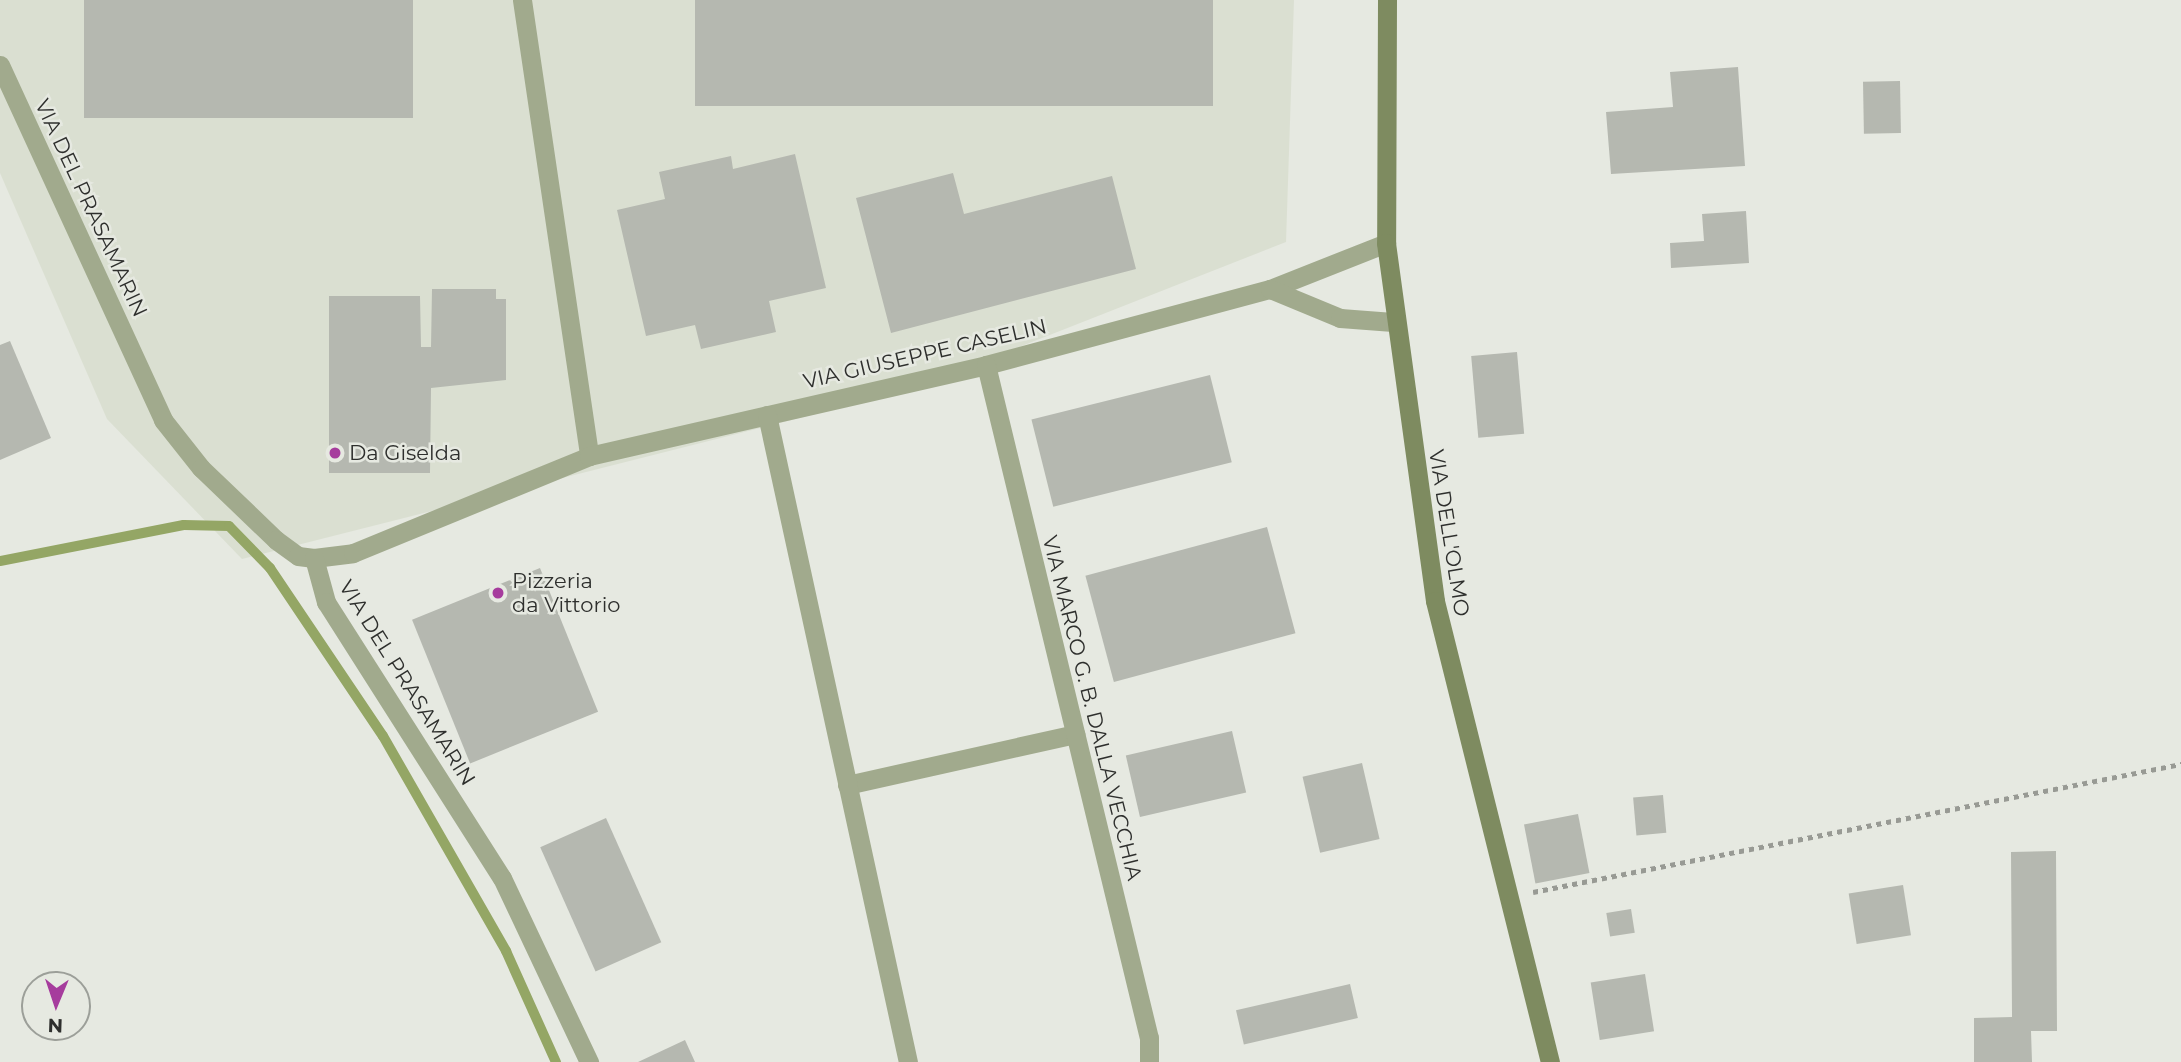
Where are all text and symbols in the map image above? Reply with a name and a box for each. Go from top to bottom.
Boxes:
street label: VIA DEL PRASAMARIN [29,95,153,321]
street label: VIA GIUSEPPE CASELIN [801,314,1049,394]
place label: Da Giselda [349,440,461,466]
marker: Da Giselda [327,445,343,461]
street label: VIA DELL'OLMO [1423,448,1475,618]
street label: VIA MARCO G. B. DALLA VECCHIA [1037,533,1147,883]
place label: Pizzeria da Vittorio [512,568,620,618]
street label: VIA DEL PRASAMARIN [333,576,481,790]
marker: Pizzeria da Vittorio [490,585,506,601]
north arrow [21,971,91,1041]
text: N [47,1014,63,1037]

